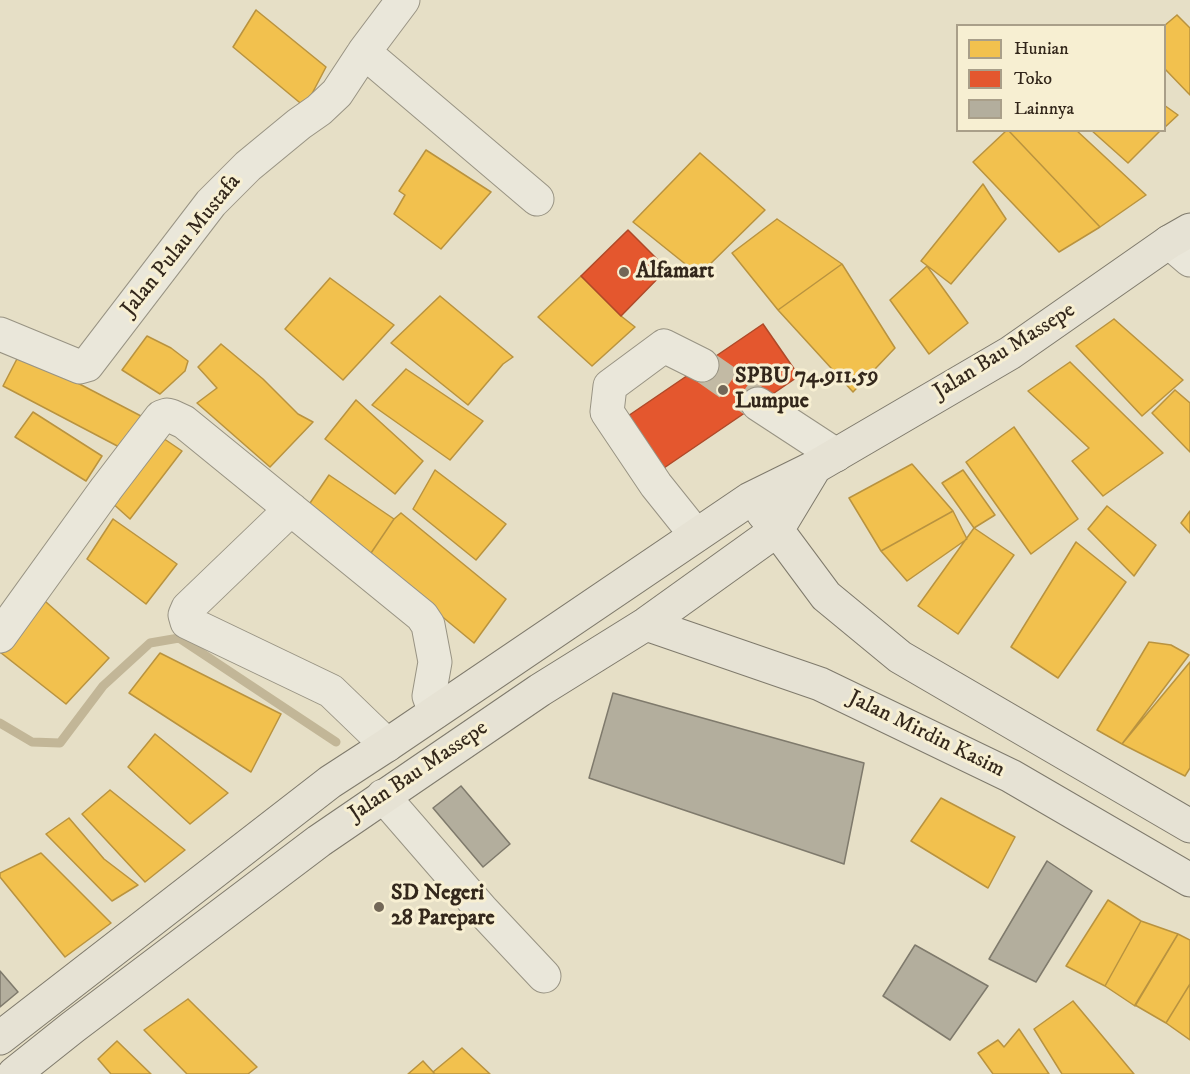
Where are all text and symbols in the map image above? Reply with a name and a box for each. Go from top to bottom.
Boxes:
legend [956,24,1166,132]
text: Hunian [1014,38,1069,60]
text: Toko [1014,68,1052,90]
text: Lainnya [1014,98,1074,120]
street label: Jalan Pulau Mustafa [117,170,247,322]
place label: Alfamart [636,259,714,285]
marker: Alfamart [617,265,631,279]
street label: Jalan Bau Massepe [929,298,1081,406]
place label: SPBU 74.911.59 Lumpue [735,364,878,416]
marker: SPBU 74.911.59 Lumpue [716,383,730,397]
street label: Jalan Mirdin Kasim [843,686,1009,784]
street label: Jalan Bau Massepe [345,716,493,828]
place label: SD Negeri 28 Parepare [391,881,495,932]
marker: SD Negeri 28 Parepare [372,900,386,914]

